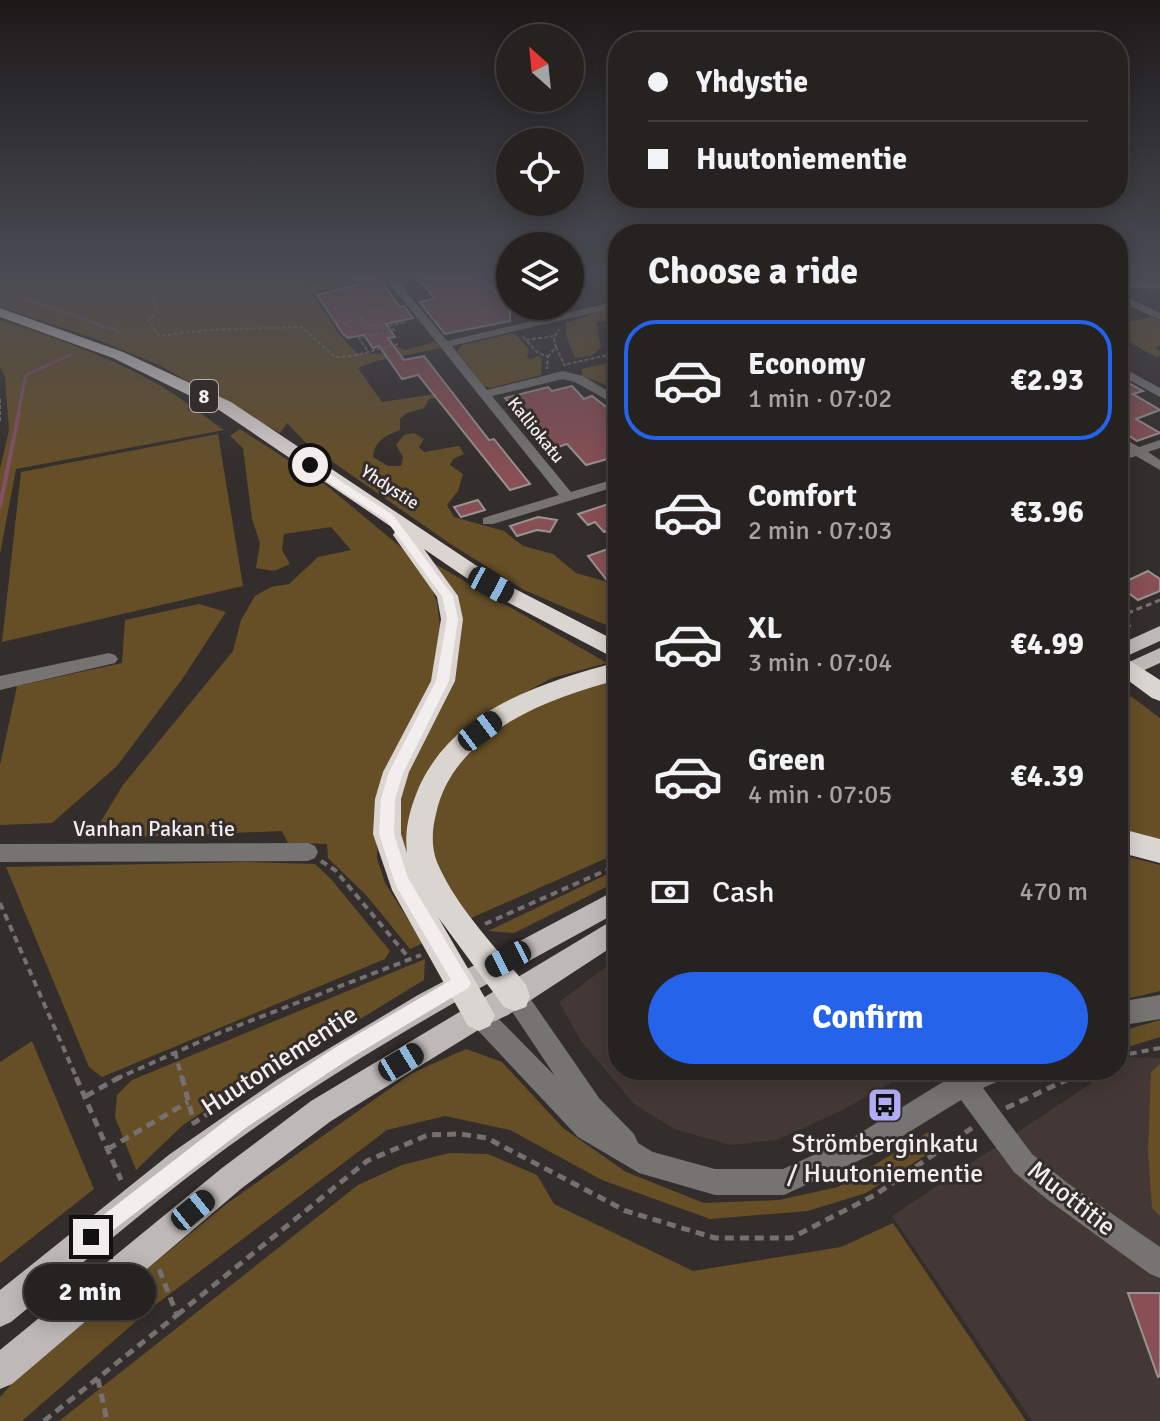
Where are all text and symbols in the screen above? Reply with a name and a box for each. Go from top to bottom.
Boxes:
north arrow [496,24,584,112]
map controls [496,24,584,320]
text: Yhdystie [696,64,808,101]
button: locate [496,128,584,216]
text: Huutoniementie [696,141,907,178]
button: layers [496,232,584,320]
text: Choose a ride [648,249,858,294]
icon: car [652,344,724,416]
text: Economy [748,346,865,383]
text: €2.93 [1011,362,1084,399]
road number: 8 [190,380,218,412]
text: 1 min · 07:02 [748,383,892,415]
street label: Kalliokatu [503,393,569,467]
route start [292,447,328,483]
street label: Yhdystie [357,460,423,514]
icon: car [652,476,724,548]
text: Comfort [748,478,857,515]
text: €3.96 [1011,494,1084,531]
text: 2 min · 07:03 [748,515,892,547]
car [464,563,518,607]
icon: car [652,608,724,680]
text: XL [748,610,782,647]
text: €4.99 [1011,626,1084,663]
text: 3 min · 07:04 [748,647,892,679]
car [454,707,506,755]
icon: car [652,740,724,812]
text: Green [748,742,825,779]
text: €4.39 [1011,758,1084,795]
text: 4 min · 07:05 [748,779,892,811]
street label: Vanhan Pakan tie [73,815,235,842]
icon: cash [648,870,692,914]
text: Cash [712,874,775,911]
text: 470 m [1019,876,1088,908]
car [481,937,535,981]
button: Confirm [648,972,1088,1064]
street label: Huutoniementie [195,998,364,1123]
car [374,1039,428,1085]
bus stop icon: Strömberginkatu / Huutoniementie [866,1086,904,1124]
place label: Strömberginkatu / Huutoniementie [787,1128,983,1190]
street label: Muottitie [1021,1154,1122,1243]
car [167,1186,219,1234]
route end [73,1219,109,1255]
callout: 2 min [25,1265,157,1321]
text: 2 min [59,1276,121,1308]

